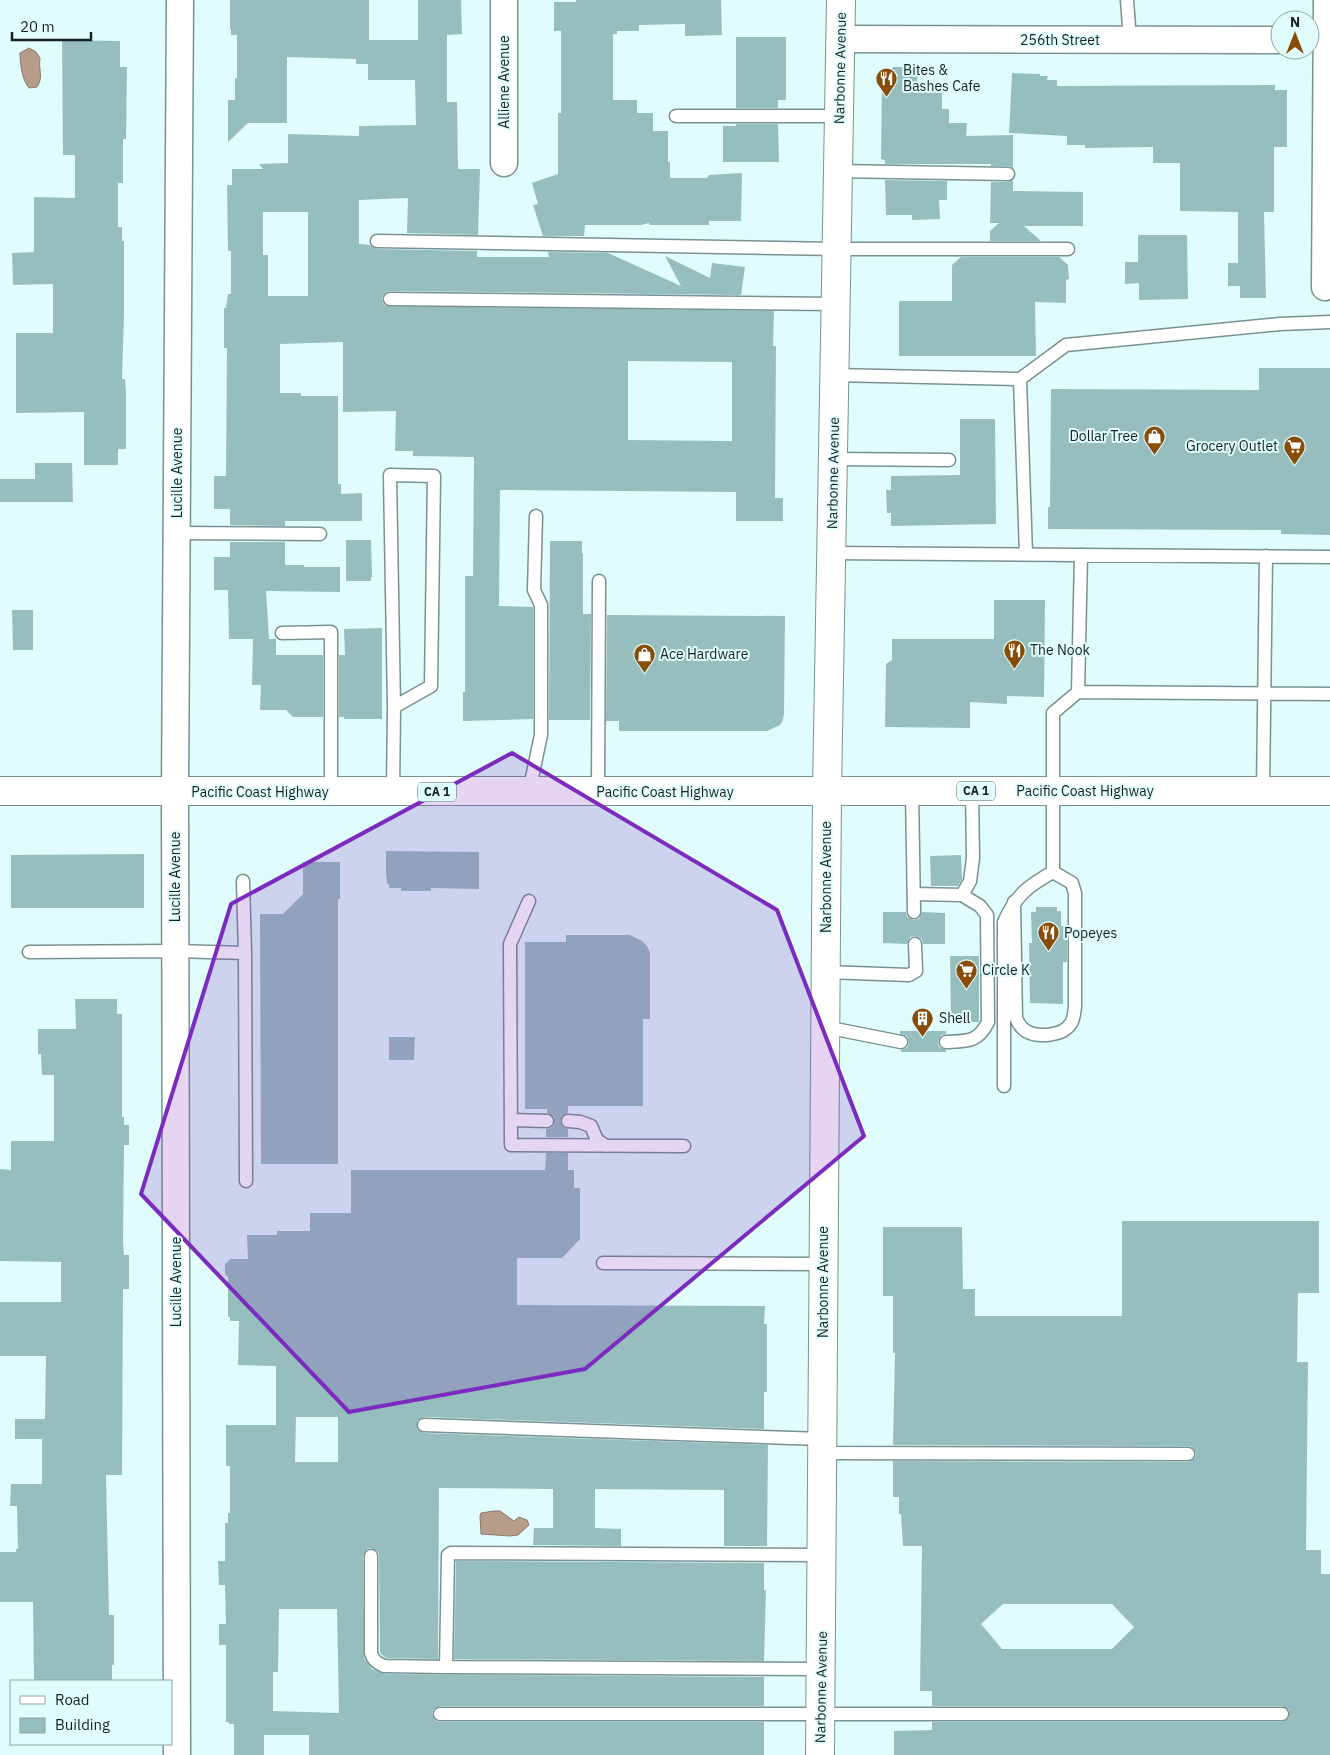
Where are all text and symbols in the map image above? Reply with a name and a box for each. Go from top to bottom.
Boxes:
scale bar [12,10,91,42]
north arrow [1270,10,1320,60]
street label: Narbonne Avenue [830,11,850,124]
text: N [1290,13,1300,31]
text: 20 m [20,17,55,36]
street label: 256th Street [1020,31,1100,49]
street label: Alliene Avenue [495,35,513,129]
place label: Bites & Bashes Cafe [903,61,981,95]
restaurant icon: Bites & Bashes Cafe [875,66,899,97]
street label: Narbonne Avenue [823,416,843,529]
shop icon: Dollar Tree [1142,424,1166,455]
street label: Lucille Avenue [168,427,186,518]
place label: Dollar Tree [1069,427,1138,445]
supermarket icon: Grocery Outlet [1282,434,1306,465]
place label: Grocery Outlet [1186,437,1278,455]
restaurant icon: The Nook [1002,638,1026,669]
place label: The Nook [1030,641,1091,659]
shop icon: Ace Hardware [632,642,656,673]
place label: Ace Hardware [660,645,749,663]
road number: CA 1 [957,781,995,800]
road number: CA 1 [418,782,456,802]
street label: Pacific Coast Highway [1016,782,1154,800]
street label: Pacific Coast Highway [191,783,329,801]
street label: Pacific Coast Highway [596,783,734,801]
street label: Narbonne Avenue [817,821,835,933]
street label: Lucille Avenue [166,831,184,922]
restaurant icon: Popeyes [1036,921,1060,952]
place label: Popeyes [1064,924,1117,942]
supermarket icon: Circle K [954,958,978,989]
place label: Circle K [982,961,1030,979]
building icon: Shell [911,1006,935,1037]
place label: Shell [939,1009,971,1027]
street label: Narbonne Avenue [814,1226,832,1338]
street label: Lucille Avenue [167,1236,185,1327]
street label: Narbonne Avenue [811,1630,831,1743]
legend [10,1680,172,1745]
text: Road [55,1690,90,1709]
text: Building [55,1715,110,1734]

